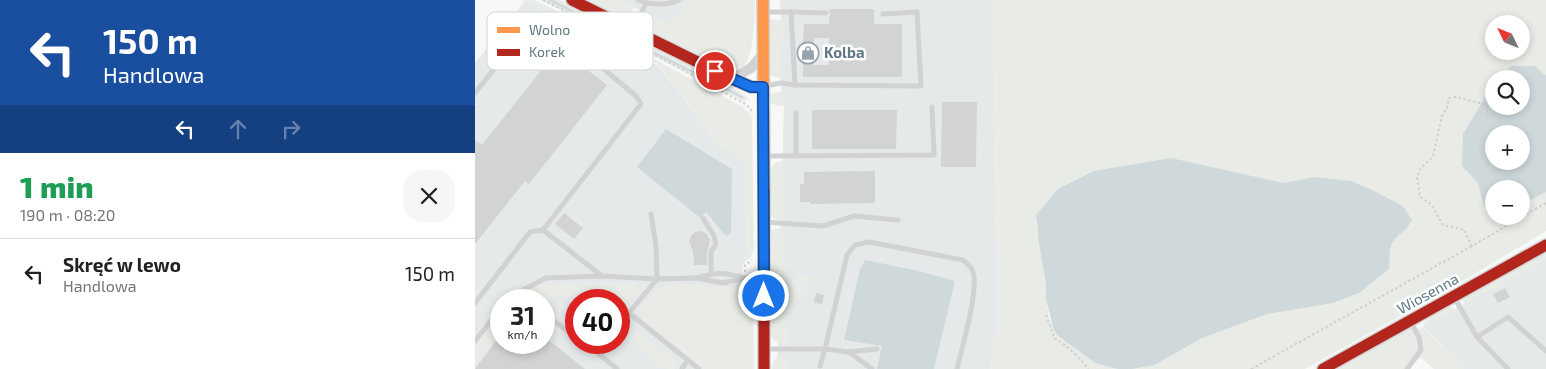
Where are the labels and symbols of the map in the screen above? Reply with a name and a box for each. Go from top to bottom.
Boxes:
legend [487,12,653,70]
north arrow [1485,15,1530,60]
text: Wolno [529,21,570,38]
shop icon: Kolba [796,41,820,65]
text: Korek [529,43,565,60]
place label: Kolba [824,43,865,61]
pin [694,50,736,92]
position arrow [737,269,789,321]
street label: Wiosenna [1393,269,1462,317]
speed limit sign: 40 [565,289,630,354]

